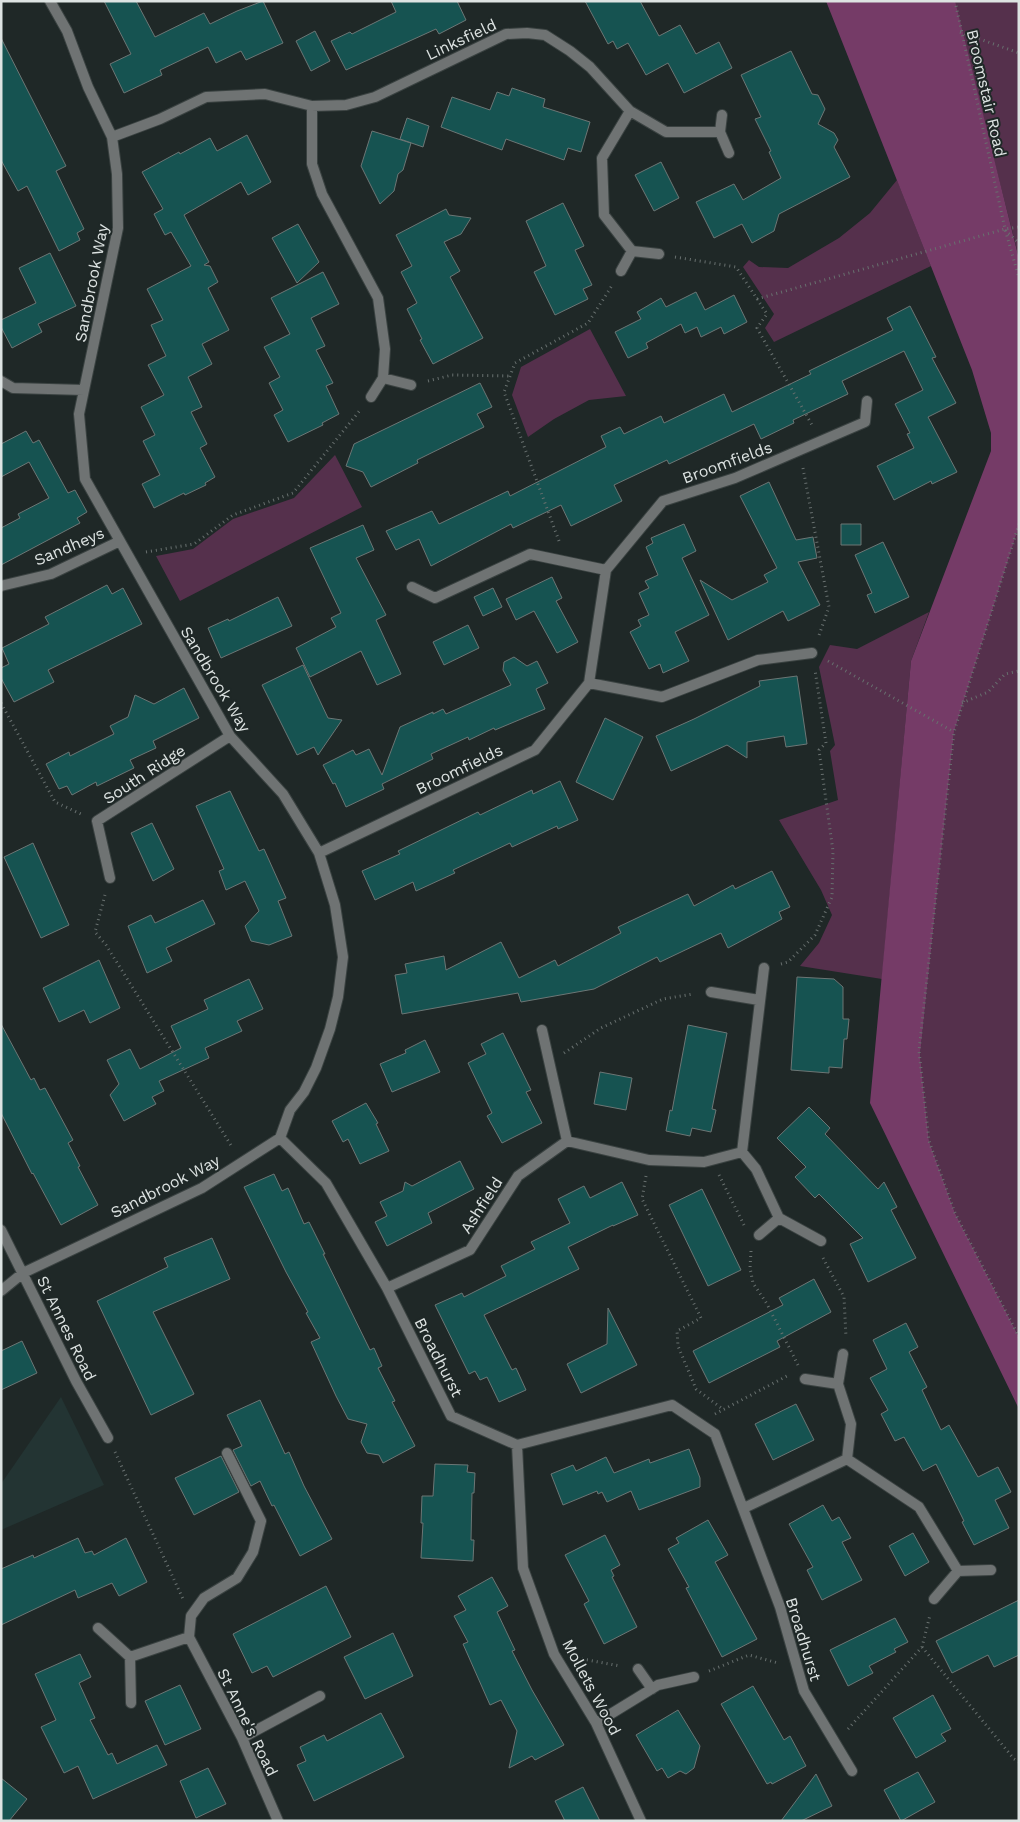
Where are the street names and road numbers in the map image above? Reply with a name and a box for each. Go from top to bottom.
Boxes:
street label: Linksfield [423,15,500,64]
street label: Broomstair Road [963,27,1010,159]
street label: Sandbrook Way [71,222,112,344]
street label: Broomfields [680,437,775,488]
street label: Sandheys [31,523,107,570]
street label: Sandbrook Way [177,623,255,736]
street label: Broomfields [413,740,506,799]
street label: South Ridge [100,741,189,808]
street label: Sandbrook Way [107,1150,224,1222]
street label: Ashfield [456,1174,507,1237]
street label: St Annes Road [33,1273,100,1384]
street label: Broadhurst [410,1314,467,1400]
street label: Broadhurst [782,1595,825,1684]
street label: Mollets Wood [558,1636,625,1739]
street label: St Anne's Road [213,1665,282,1779]

